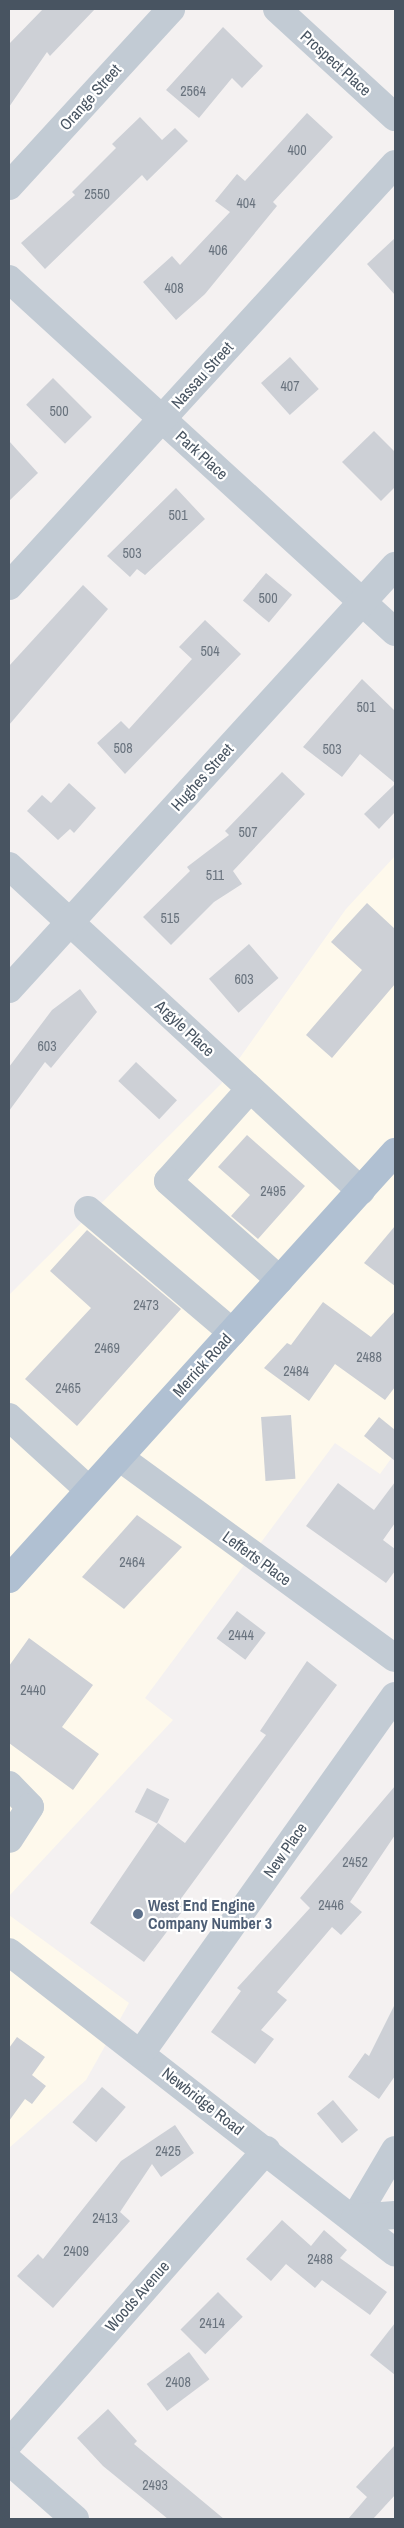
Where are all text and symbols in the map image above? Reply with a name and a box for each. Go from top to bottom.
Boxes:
street label: Prospect Place [297,26,375,100]
street label: Orange Street [55,60,125,134]
house number: 2564 [180,83,206,99]
house number: 400 [287,142,307,158]
house number: 2550 [84,186,110,202]
house number: 404 [236,195,256,211]
house number: 406 [208,242,228,258]
house number: 408 [164,280,184,296]
street label: Nassau Street [167,338,237,412]
house number: 407 [280,378,300,394]
house number: 500 [49,403,69,419]
street label: Park Place [172,427,232,483]
house number: 501 [168,507,188,523]
house number: 503 [122,545,142,561]
house number: 500 [258,590,278,606]
house number: 504 [200,643,220,659]
house number: 501 [356,699,376,715]
street label: Hughes Street [167,739,237,815]
house number: 508 [113,740,133,756]
house number: 503 [322,741,342,757]
house number: 507 [238,824,258,840]
house number: 511 [206,867,224,883]
house number: 515 [160,910,180,926]
house number: 603 [234,971,254,987]
street label: Argyle Place [152,996,218,1060]
house number: 603 [37,1038,57,1054]
house number: 2495 [260,1183,286,1199]
house number: 2473 [133,1297,159,1313]
street label: Merrick Road [169,1329,235,1401]
house number: 2469 [94,1340,120,1356]
house number: 2488 [356,1349,382,1365]
house number: 2484 [283,1363,309,1379]
house number: 2465 [55,1380,81,1396]
street label: Lefferts Place [219,1527,295,1589]
house number: 2464 [119,1554,145,1570]
house number: 2444 [228,1627,254,1643]
house number: 2440 [20,1682,46,1698]
street label: New Place [259,1819,311,1881]
house number: 2452 [342,1854,368,1870]
place label: West End Engine Company Number 3 [148,1895,272,1933]
house number: 2446 [318,1897,344,1913]
marker: West End Engine Company Number 3 [132,1908,144,1920]
street label: Newbridge Road [158,2063,248,2139]
house number: 2425 [155,2143,181,2159]
house number: 2413 [92,2210,118,2226]
house number: 2409 [63,2243,89,2259]
house number: 2488 [307,2251,333,2267]
street label: Woods Avenue [101,2256,173,2336]
house number: 2414 [199,2315,225,2331]
house number: 2408 [165,2374,191,2390]
house number: 2493 [142,2477,168,2493]

